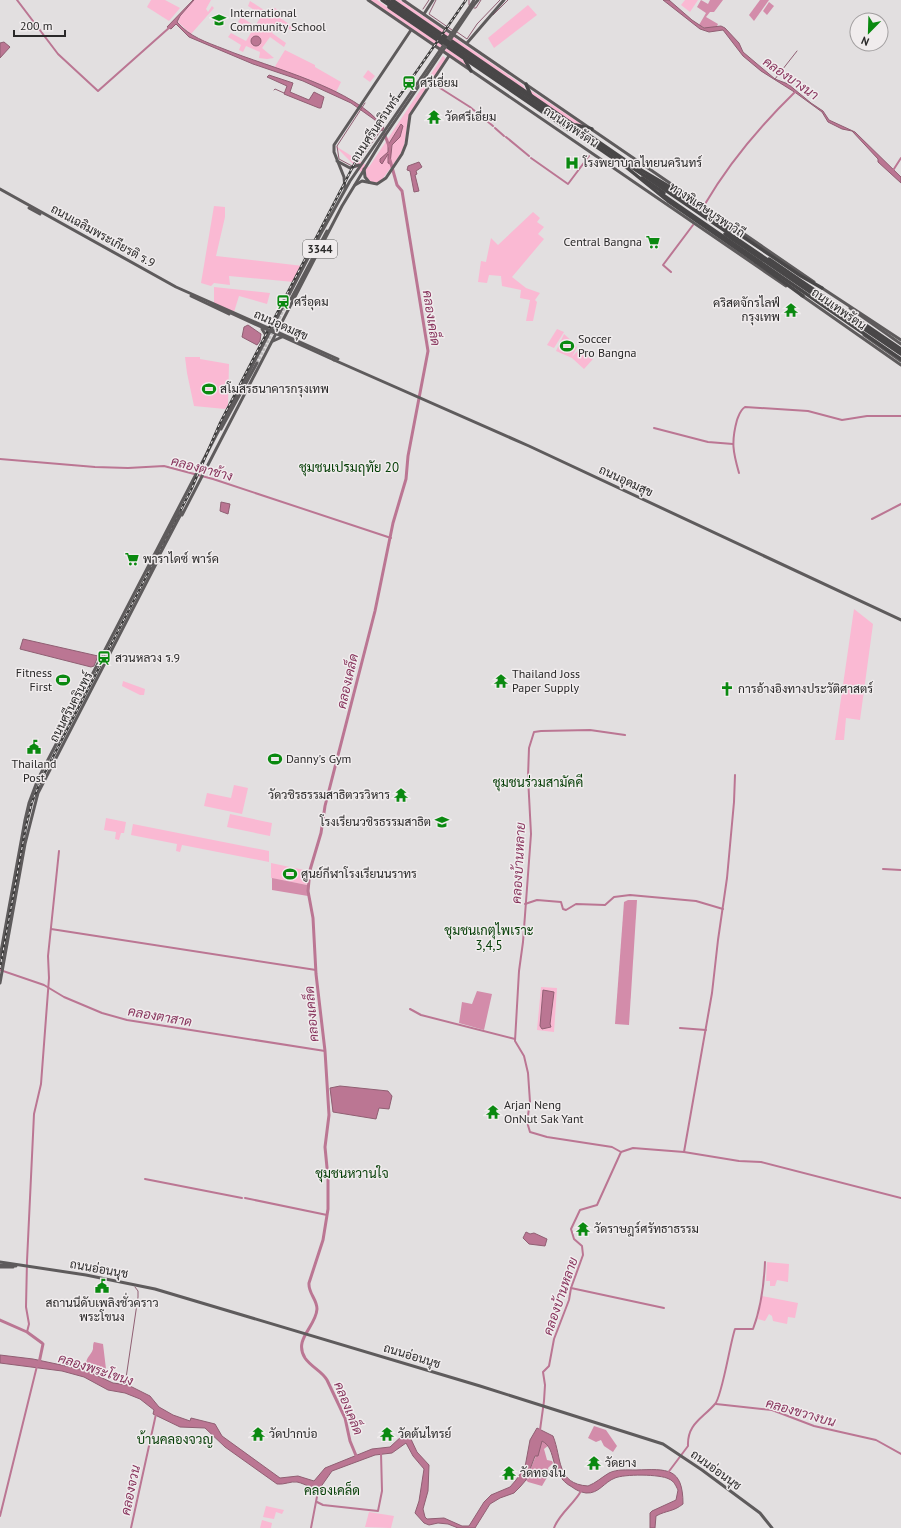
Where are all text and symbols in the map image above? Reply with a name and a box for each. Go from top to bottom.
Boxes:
place label: International Community School [230,5,326,34]
scale bar [14,12,65,38]
school or university icon: International Community School [211,12,227,28]
north arrow [849,12,889,52]
text: 200 m [20,18,53,33]
text: N [859,33,871,49]
water label: คลองบางนา [760,53,822,104]
place label: ศรีเอี่ยม [420,72,458,90]
station icon: ศรีเอี่ยม [401,75,417,91]
street label: ถนนศรีนครินทร์ [347,92,403,165]
street label: ถนนเทพรัตน [541,103,602,151]
place label: วัดศรีเอี่ยม [445,106,496,124]
temple icon: วัดศรีเอี่ยม [426,109,442,125]
hospital icon: โรงพยาบาลไทยนครินทร์ [564,155,580,171]
place label: โรงพยาบาลไทยนครินทร์ [582,155,702,170]
street label: ทางพิเศษบูรพาวิถี [666,179,748,241]
street label: ถนนเฉลิมพระเกียรติ ร.9 [49,201,158,270]
place label: Central Bangna [564,234,642,249]
supermarket icon: Central Bangna [645,234,661,250]
road number: 3344 [303,240,337,258]
street label: ถนนเทพรัตน [809,284,870,333]
water label: คลองเคล็ด [419,289,445,347]
station icon: ศรีอุดม [275,294,291,310]
place label: ศรีอุดม [294,294,329,311]
place label: คริสตจักรไลฟ์ กรุงเทพ [713,295,780,326]
temple icon: คริสตจักรไลฟ์ กรุงเทพ [783,302,799,318]
street label: ถนนอุดมสุข [251,306,311,345]
place label: Soccer Pro Bangna [578,331,637,360]
sports icon: Soccer Pro Bangna [559,338,575,354]
sports icon: สโมสรธนาคารกรุงเทพ [201,381,217,397]
place label: สโมสรธนาคารกรุงเทพ [220,381,329,398]
water label: คลองตาช้าง [169,452,235,485]
district label: ชุมชนเปรมฤทัย 20 [299,459,399,477]
street label: ถนนอุดมสุข [596,462,656,501]
supermarket icon: พาราไดซ์ พาร์ค [124,551,140,567]
place label: พาราไดซ์ พาร์ค [143,551,219,566]
station icon: สวนหลวง ร.9 [96,650,112,666]
place label: สวนหลวง ร.9 [115,650,180,665]
water label: คลองเคล็ด [332,651,362,710]
place label: Fitness First [16,665,52,694]
place label: Thailand Joss Paper Supply [512,666,580,695]
street label: ถนนศรีนครินทร์ [46,669,95,744]
sports icon: Fitness First [55,672,71,688]
temple icon: Thailand Joss Paper Supply [493,673,509,689]
church icon: การอ้างอิงทางประวัติศาสตร์ [719,681,735,697]
place label: การอ้างอิงทางประวัติศาสตร์ [738,681,873,696]
public building icon: Thailand Post [26,739,42,755]
sports icon: Danny's Gym [267,751,283,767]
place label: Danny's Gym [286,751,351,766]
place label: Thailand Post [12,756,56,785]
district label: ชุมชนร่วมสามัคคี [493,773,583,792]
place label: วัดวชิรธรรมสาธิตวรวิหาร [268,787,390,802]
temple icon: วัดวชิรธรรมสาธิตวรวิหาร [393,787,409,803]
place label: โรงเรียนวชิรธรรมสาธิต [319,814,431,829]
school or university icon: โรงเรียนวชิรธรรมสาธิต [434,814,450,830]
water label: คลองบ้านหลาย [508,821,529,904]
sports icon: ศูนย์กีฬาโรงเรียนนราทร [282,866,298,882]
place label: ศูนย์กีฬาโรงเรียนนราทร [301,866,417,882]
district label: ชุมชนเกตุไพเราะ 3,4,5 [444,922,534,954]
water label: คลองเคล็ด [300,985,322,1043]
water label: คลองตาสาด [127,1003,194,1031]
place label: Arjan Neng OnNut Sak Yant [504,1097,584,1126]
temple icon: Arjan Neng OnNut Sak Yant [485,1104,501,1120]
district label: ชุมชนหวานใจ [315,1165,389,1183]
temple icon: วัดราษฎร์ศรัทธาธรรม [575,1221,591,1237]
place label: วัดราษฎร์ศรัทธาธรรม [594,1221,699,1237]
water label: คลองบ้านหลาย [539,1254,582,1337]
street label: ถนนอ่อนนุช [68,1256,129,1283]
public building icon: สถานนีดับเพลิงชั่วคราว พระโขนง [94,1278,110,1294]
place label: สถานนีดับเพลิงชั่วคราว พระโขนง [45,1292,159,1324]
street label: ถนนอ่อนนุช [381,1340,443,1373]
water label: คลองพระโขนง [56,1349,136,1390]
water label: คลองเคล็ด [330,1379,368,1438]
water label: คลองขวางบน [764,1394,839,1431]
temple icon: วัดปากบ่อ [250,1426,266,1442]
place label: วัดปากบ่อ [269,1426,318,1441]
temple icon: วัดต้นไทรย์ [379,1426,395,1442]
place label: วัดต้นไทรย์ [398,1426,451,1441]
district label: บ้านคลองจวญ [137,1430,213,1448]
street label: ถนนอ่อนนุช [687,1446,745,1495]
temple icon: วัดยาง [586,1455,602,1471]
place label: วัดยาง [605,1455,636,1470]
water label: คลองจวน [117,1463,144,1517]
temple icon: วัดทองใน [501,1465,517,1481]
place label: วัดทองใน [520,1465,566,1480]
district label: คลองเคล็ด [304,1481,360,1499]

